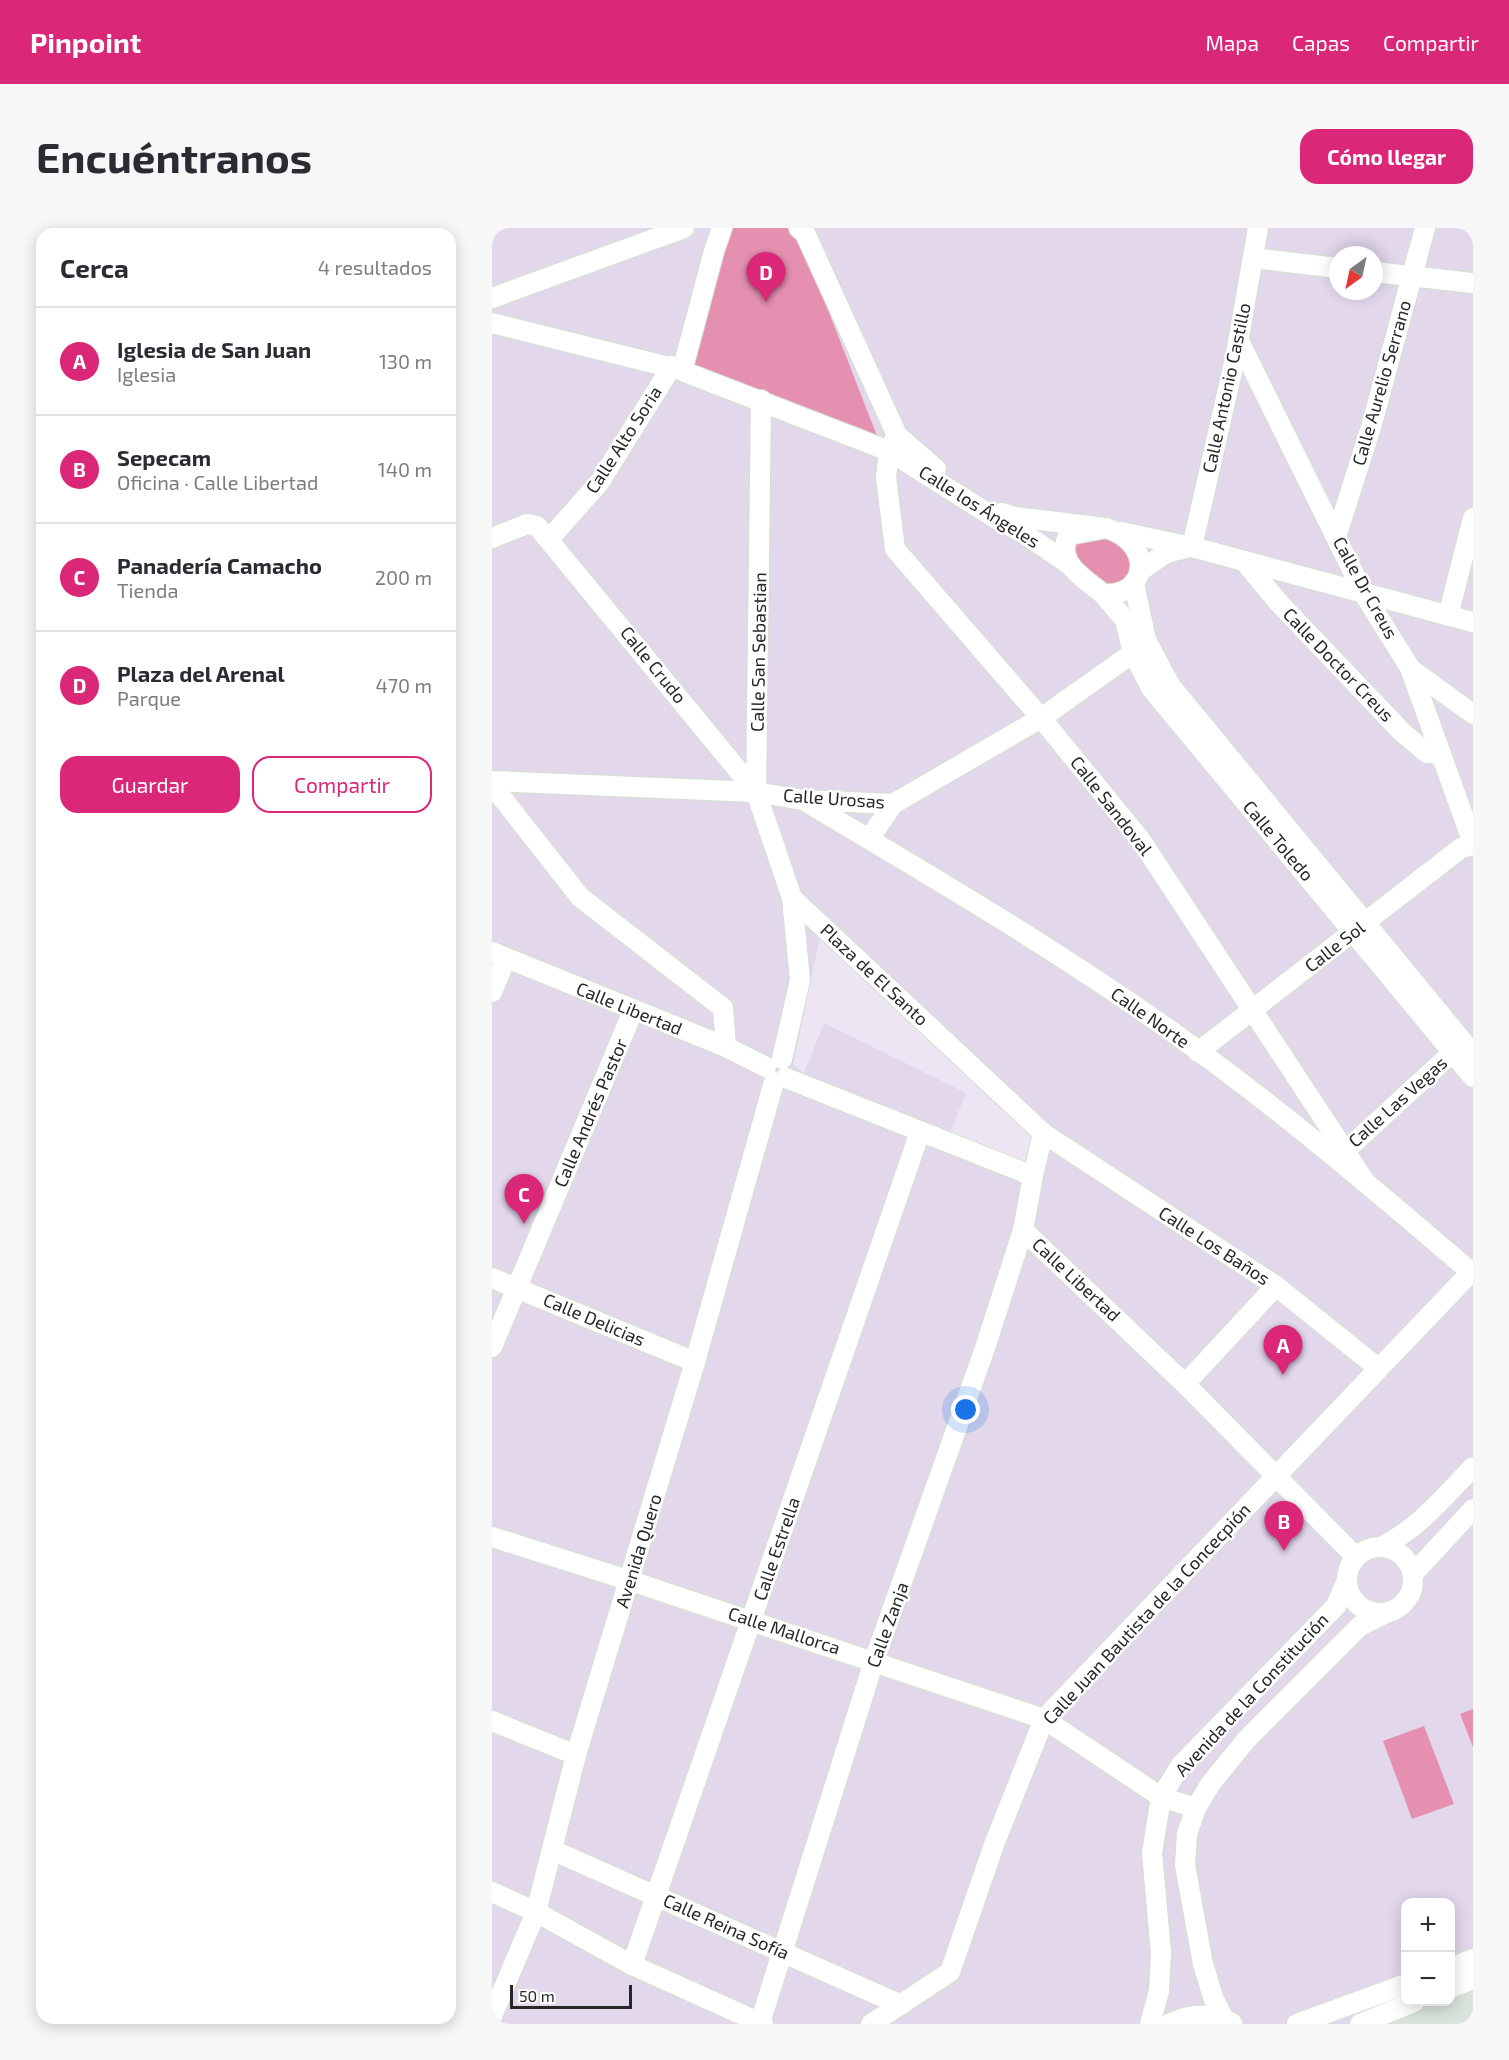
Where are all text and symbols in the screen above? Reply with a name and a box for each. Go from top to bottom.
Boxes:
text: Pinpoint [30,25,141,59]
text: Mapa [1205,30,1259,55]
text: Capas [1292,30,1350,55]
text: Compartir [1383,30,1479,55]
button: Cómo llegar [1300,129,1473,184]
text: Encuéntranos [36,131,312,181]
north arrow [1329,246,1383,300]
text: Cerca [60,252,129,283]
pin: D [746,253,786,302]
text: 4 resultados [318,255,432,279]
street label: Calle Aurelio Serrano [1347,298,1415,468]
street label: Calle Antonio Castillo [1197,301,1255,475]
text: Iglesia de San Juan [117,336,311,362]
text: A [73,349,86,373]
text: 130 m [379,349,432,373]
text: Iglesia [117,362,176,386]
street label: Calle Alto Soria [580,382,666,497]
text: Sepecam [117,444,211,470]
text: B [73,457,86,481]
text: 140 m [378,457,432,481]
street label: Calle los Ángeles [915,460,1044,552]
text: Oficina · Calle Libertad [117,470,318,494]
street label: Calle Dr Creus [1329,532,1403,643]
text: Panadería Camacho [117,552,322,578]
text: C [74,565,85,589]
text: 200 m [375,565,432,589]
street label: Calle San Sebastian [746,572,770,732]
text: Tienda [117,578,178,602]
street label: Calle Doctor Creus [1279,603,1399,726]
street label: Calle Crudo [616,621,692,707]
text: Plaza del Arenal [117,660,285,686]
text: D [73,673,86,697]
text: 470 m [375,673,432,697]
text: Parque [117,686,181,710]
street label: Calle Sandoval [1066,751,1158,860]
button: Guardar [60,756,240,813]
button: Compartir [252,756,432,813]
street label: Calle Urosas [782,783,886,813]
street label: Calle Toledo [1239,796,1319,885]
street label: Calle Sol [1300,916,1369,976]
street label: Plaza de El Santo [816,919,933,1030]
street label: Calle Libertad [573,977,686,1039]
street label: Calle Norte [1107,982,1194,1052]
street label: Calle Andrés Pastor [549,1035,631,1190]
street label: Calle Las Vegas [1343,1051,1451,1151]
pin: C [504,1174,543,1224]
street label: Calle Los Baños [1155,1201,1274,1289]
street label: Calle Libertad [1028,1233,1125,1326]
street label: Calle Delicias [540,1288,649,1350]
pin: A [1264,1326,1302,1375]
your location [951,1395,980,1424]
street label: Avenida Quero [610,1491,666,1610]
street label: Calle Estrella [748,1494,804,1603]
street label: Calle Juan Bautista de la Concecpión [1038,1498,1255,1728]
pin: B [1264,1502,1304,1551]
street label: Calle Zanja [861,1579,913,1670]
street label: Calle Mallorca [725,1602,843,1659]
street label: Avenida de la Constitución [1170,1608,1333,1780]
street label: Calle Reina Sofía [660,1888,793,1964]
map controls [1401,1898,1455,2006]
button: + [1401,1898,1455,1952]
button: − [1401,1952,1455,2006]
scale bar [510,1982,632,2010]
text: 50 m [519,1986,555,2005]

